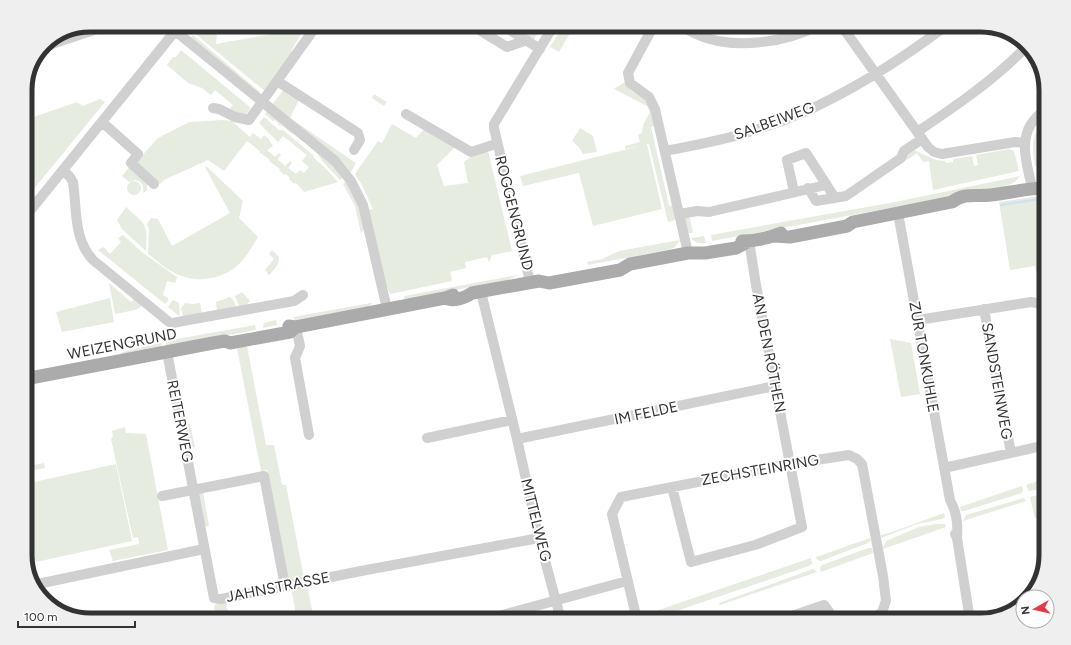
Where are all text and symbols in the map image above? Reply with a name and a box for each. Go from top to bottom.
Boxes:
street label: SALBEIWEG [731,98,817,144]
street label: ROGGENGRUND [491,154,537,272]
street label: AN DEN RÖTHEN [749,292,789,414]
street label: ZUR TONKUHLE [905,300,943,414]
street label: SANDSTEINWEG [978,321,1016,441]
street label: WEIZENGRUND [66,325,178,363]
street label: REITERWEG [163,378,197,464]
street label: IM FELDE [613,397,679,429]
street label: ZECHSTEINRING [700,451,820,489]
street label: MITTELWEG [517,477,555,563]
street label: JAHNSTRASSE [225,568,331,606]
north arrow [1015,589,1055,629]
scale bar [18,603,135,629]
text: N [1019,605,1033,615]
text: 100 m [24,610,58,624]

